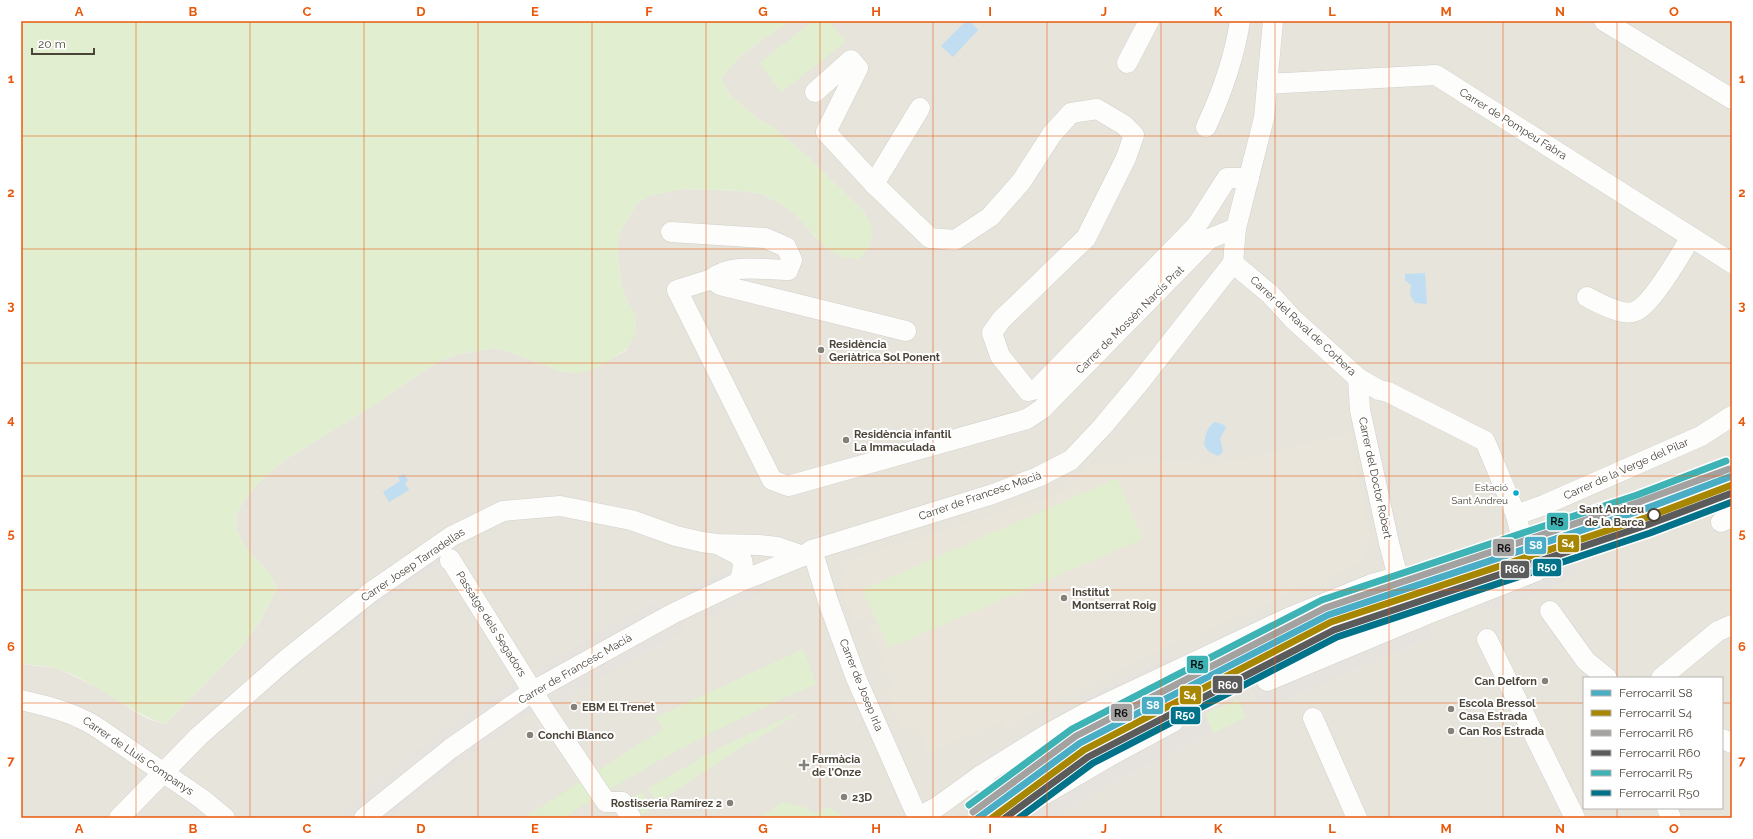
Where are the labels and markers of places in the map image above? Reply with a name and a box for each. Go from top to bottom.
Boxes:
place label: Residència Geriàtrica Sol Ponent [829,338,941,364]
marker: Residència Geriàtrica Sol Ponent [816,345,826,355]
place label: Residència infantil La Immaculada [854,428,952,454]
marker: Residència infantil La Immaculada [841,435,851,445]
place label: Estació Sant Andreu [1451,482,1508,506]
marker: Estació Sant Andreu [1511,488,1521,498]
place label: Sant Andreu de la Barca [1579,503,1644,529]
marker: Sant Andreu de la Barca [1647,508,1661,522]
place label: Institut Montserrat Roig [1072,586,1156,612]
marker: Institut Montserrat Roig [1059,593,1069,603]
place label: Can Delforn [1474,675,1537,688]
marker: Can Delforn [1540,676,1550,686]
place label: Escola Bressol Casa Estrada [1459,697,1536,723]
place label: EBM El Trenet [582,701,656,714]
marker: EBM El Trenet [569,702,579,712]
marker: Escola Bressol Casa Estrada [1446,704,1456,714]
place label: Can Ros Estrada [1459,725,1544,738]
marker: Can Ros Estrada [1446,726,1456,736]
place label: Conchi Blanco [538,729,614,742]
marker: Conchi Blanco [525,730,535,740]
place label: Farmàcia de l'Onze [812,753,861,779]
marker: Farmàcia de l'Onze [799,760,809,770]
place label: 23D [852,791,872,804]
marker: 23D [839,792,849,802]
place label: Rostisseria Ramírez 2 [611,797,722,810]
marker: Rostisseria Ramírez 2 [725,798,735,808]

